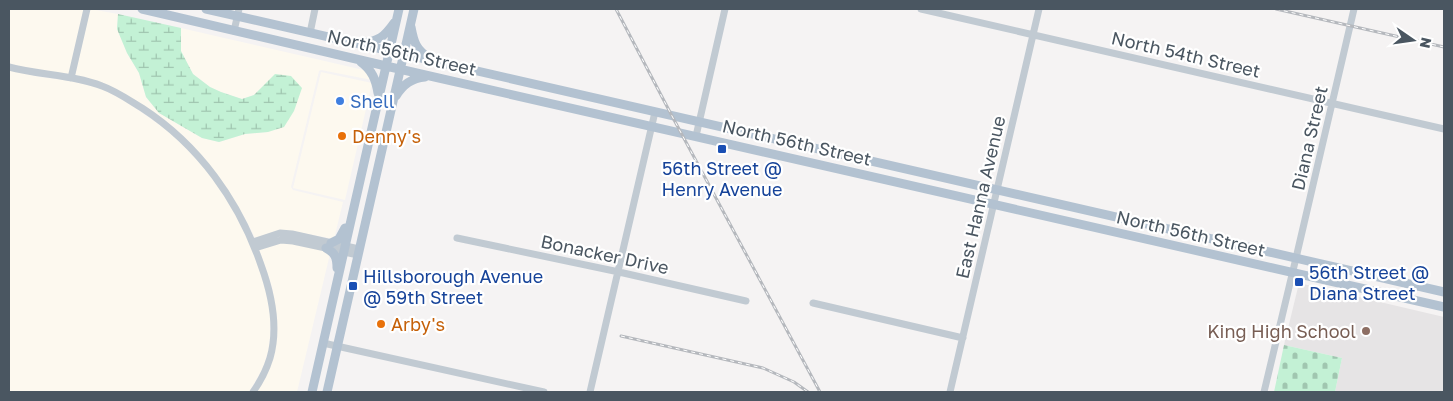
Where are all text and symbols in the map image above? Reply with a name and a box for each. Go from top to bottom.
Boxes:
north arrow [1388,15,1438,65]
street label: North 56th Street [325,24,479,80]
street label: North 54th Street [1109,26,1263,82]
text: N [1417,36,1436,50]
street label: Diana Street [1286,84,1332,192]
place label: Shell [350,90,395,112]
marker: Shell [334,95,346,107]
street label: East Hanna Avenue [951,113,1009,281]
street label: North 56th Street [720,114,874,170]
place label: Denny's [352,125,421,147]
marker: Denny's [336,130,348,142]
marker: 56th Street @ Henry Avenue [716,143,728,155]
place label: 56th Street @ Henry Avenue [662,157,782,200]
street label: North 56th Street [1114,205,1268,261]
street label: Bonacker Drive [539,230,671,278]
place label: 56th Street @ Diana Street [1309,261,1429,304]
place label: Hillsborough Avenue @ 59th Street [363,265,543,308]
marker: 56th Street @ Diana Street [1293,276,1305,288]
marker: Hillsborough Avenue @ 59th Street [347,280,359,292]
place label: Arby's [391,313,445,335]
marker: Arby's [375,318,387,330]
place label: King High School [1207,320,1356,342]
marker: King High School [1360,325,1372,337]

